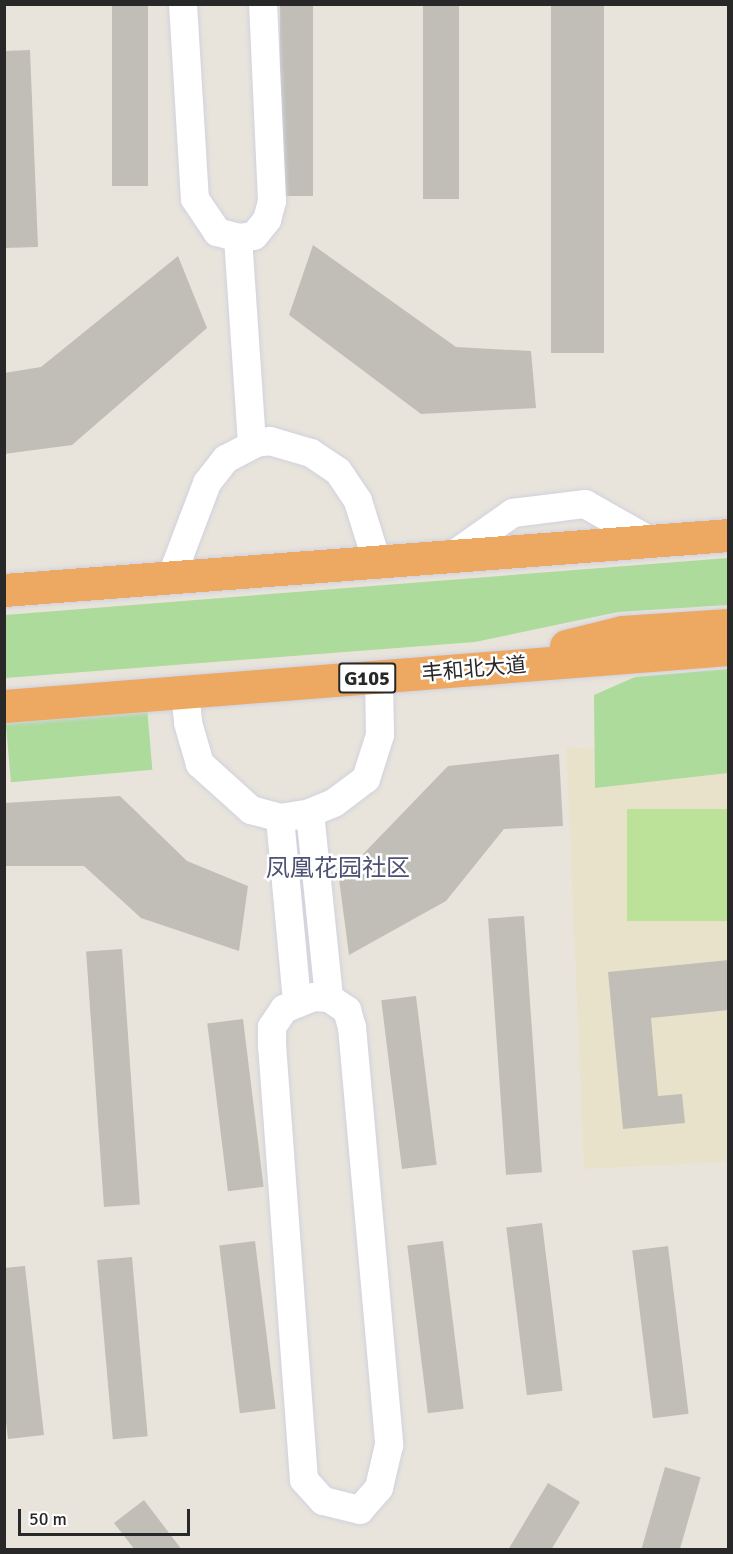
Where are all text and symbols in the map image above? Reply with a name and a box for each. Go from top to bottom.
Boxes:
street label: 丰和北大道 [421,652,527,686]
road number: G105 [337,661,397,695]
district label: 凤凰花园社区 [266,855,410,883]
scale bar [21,1497,194,1535]
text: 50 m [29,1508,67,1530]

